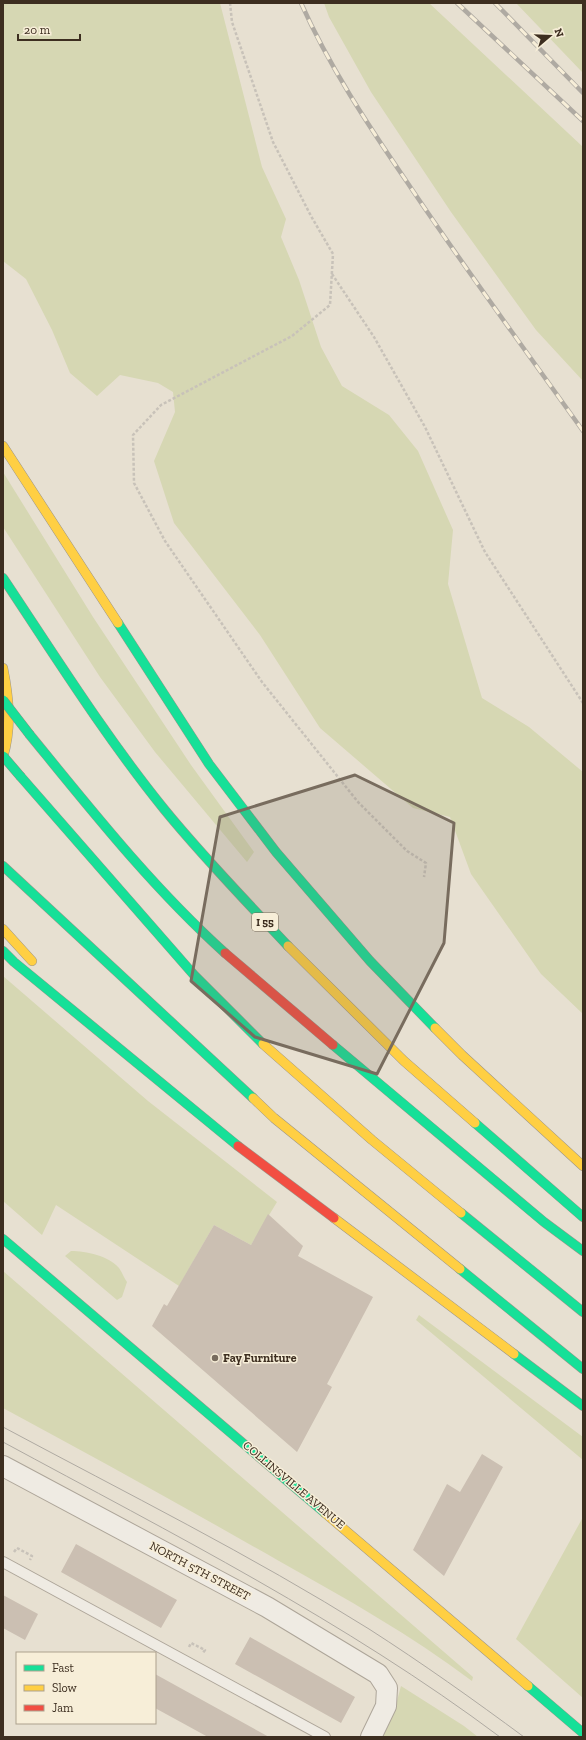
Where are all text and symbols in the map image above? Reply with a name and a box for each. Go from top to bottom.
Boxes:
scale bar [18,16,80,42]
north arrow [530,16,570,56]
text: 20 m [24,23,51,37]
text: N [551,27,567,40]
road number: I 55 [252,913,278,931]
place label: Fay Furniture [223,1351,297,1365]
marker: Fay Furniture [210,1353,220,1363]
street label: COLLINSVILLE AVENUE [240,1438,348,1532]
street label: NORTH 5TH STREET [147,1539,253,1604]
legend [16,1652,156,1724]
text: Fast [52,1661,75,1675]
text: Slow [52,1681,78,1695]
text: Jam [52,1701,74,1715]

